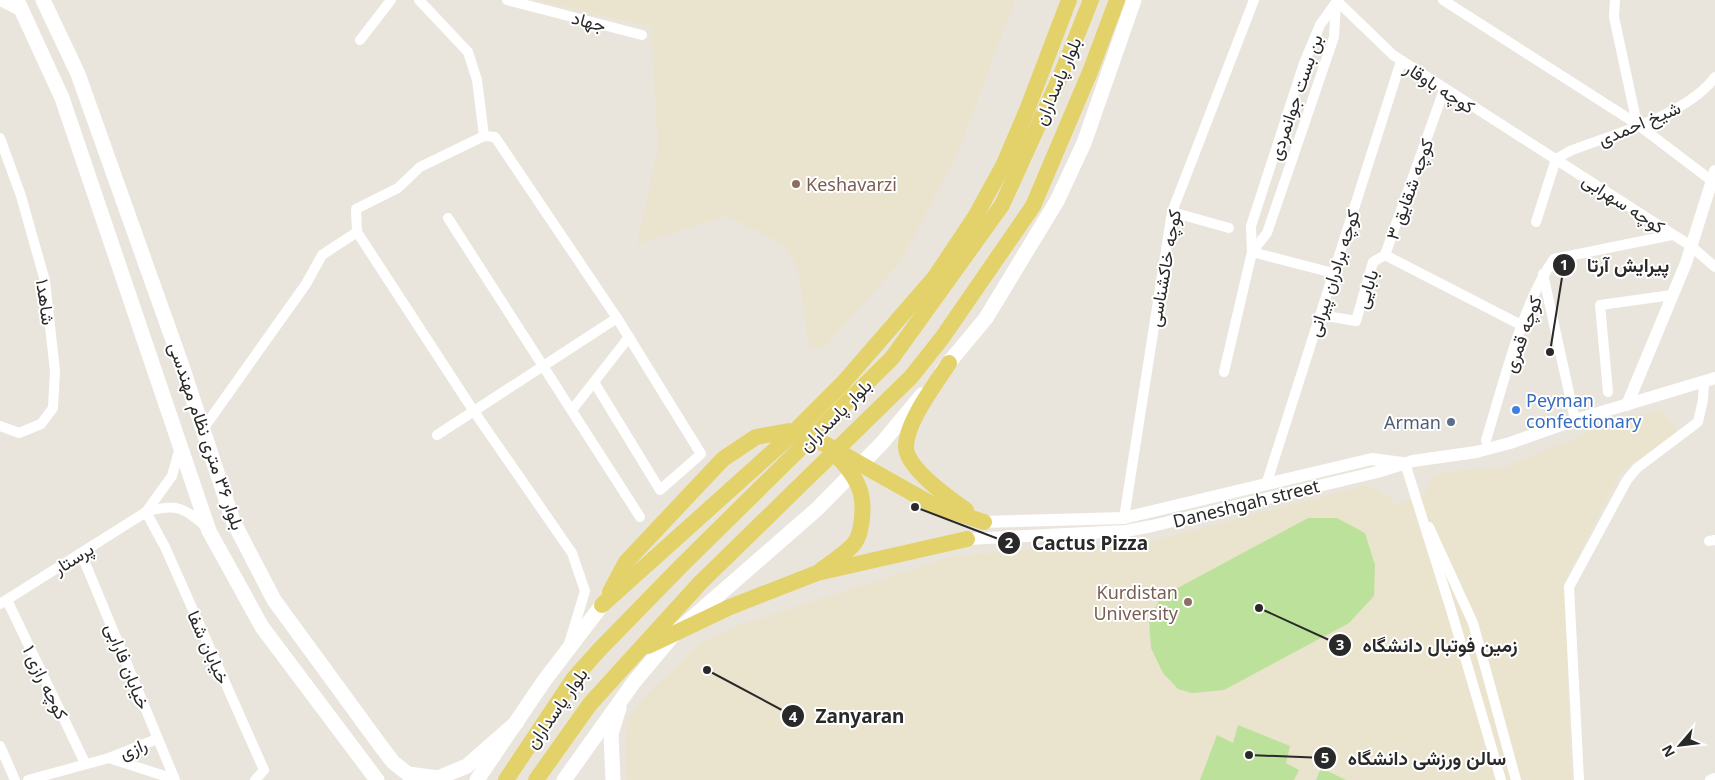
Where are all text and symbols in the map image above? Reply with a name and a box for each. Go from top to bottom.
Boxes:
street label: جهاد [569,5,609,37]
street label: بن بست جوانمردی [1262,31,1328,163]
street label: بلوار پاسداران [1028,33,1087,129]
street label: کوچه باوقار [1399,55,1480,119]
street label: شیخ احمدی [1594,95,1684,152]
street label: کوچه شقایق ۳ [1380,135,1439,243]
street label: کوچه سهرابی [1578,167,1670,239]
place label: Keshavarzi [806,172,897,196]
marker: Keshavarzi [790,178,802,190]
street label: کوچه خاکشناسی [1142,207,1187,329]
street label: کوچه برادران پیرانی [1301,207,1366,340]
callout: پیرایش آرتا [1551,248,1679,282]
text: پیرایش آرتا [1587,252,1669,279]
text: 1 [1560,254,1568,274]
street label: بابایی [1349,266,1383,312]
street label: شاهد۱ [31,277,61,327]
street label: کوچه قمری [1497,292,1548,376]
street label: بلوار ۳۶ متری نظام مهندسی [163,339,250,533]
street label: بلوار پاسداران [793,373,877,457]
place label: Peyman confectionary [1526,388,1642,433]
marker: Peyman confectionary [1510,404,1522,416]
place label: Arman [1384,410,1441,434]
marker: Arman [1445,416,1457,428]
street label: Daneshgah street [1170,473,1322,533]
callout: Cactus Pizza [997,526,1158,560]
text: Cactus Pizza [1032,530,1148,556]
text: 2 [1005,532,1014,552]
street label: پرستار [47,536,98,581]
place label: Kurdistan University [1093,580,1179,625]
marker: Kurdistan University [1182,596,1194,608]
street label: خیابان شفا [182,606,236,688]
street label: خیابان فارابی [100,619,156,713]
callout: زمین فوتبال دانشگاه [1327,628,1527,662]
text: زمین فوتبال دانشگاه [1362,632,1518,658]
text: 3 [1336,634,1344,654]
street label: کوچه رازی ۱ [17,641,74,724]
street label: بلوار پاسداران [519,663,593,754]
callout: Zanyaran [780,699,914,733]
text: Zanyaran [816,703,904,729]
text: 4 [789,706,798,726]
north arrow [1655,720,1705,770]
street label: رازی [116,732,150,764]
callout: سالن ورزشی دانشگاه [1312,741,1516,775]
text: N [1657,742,1679,761]
text: سالن ورزشی دانشگاه [1348,745,1506,771]
text: 5 [1321,747,1329,767]

